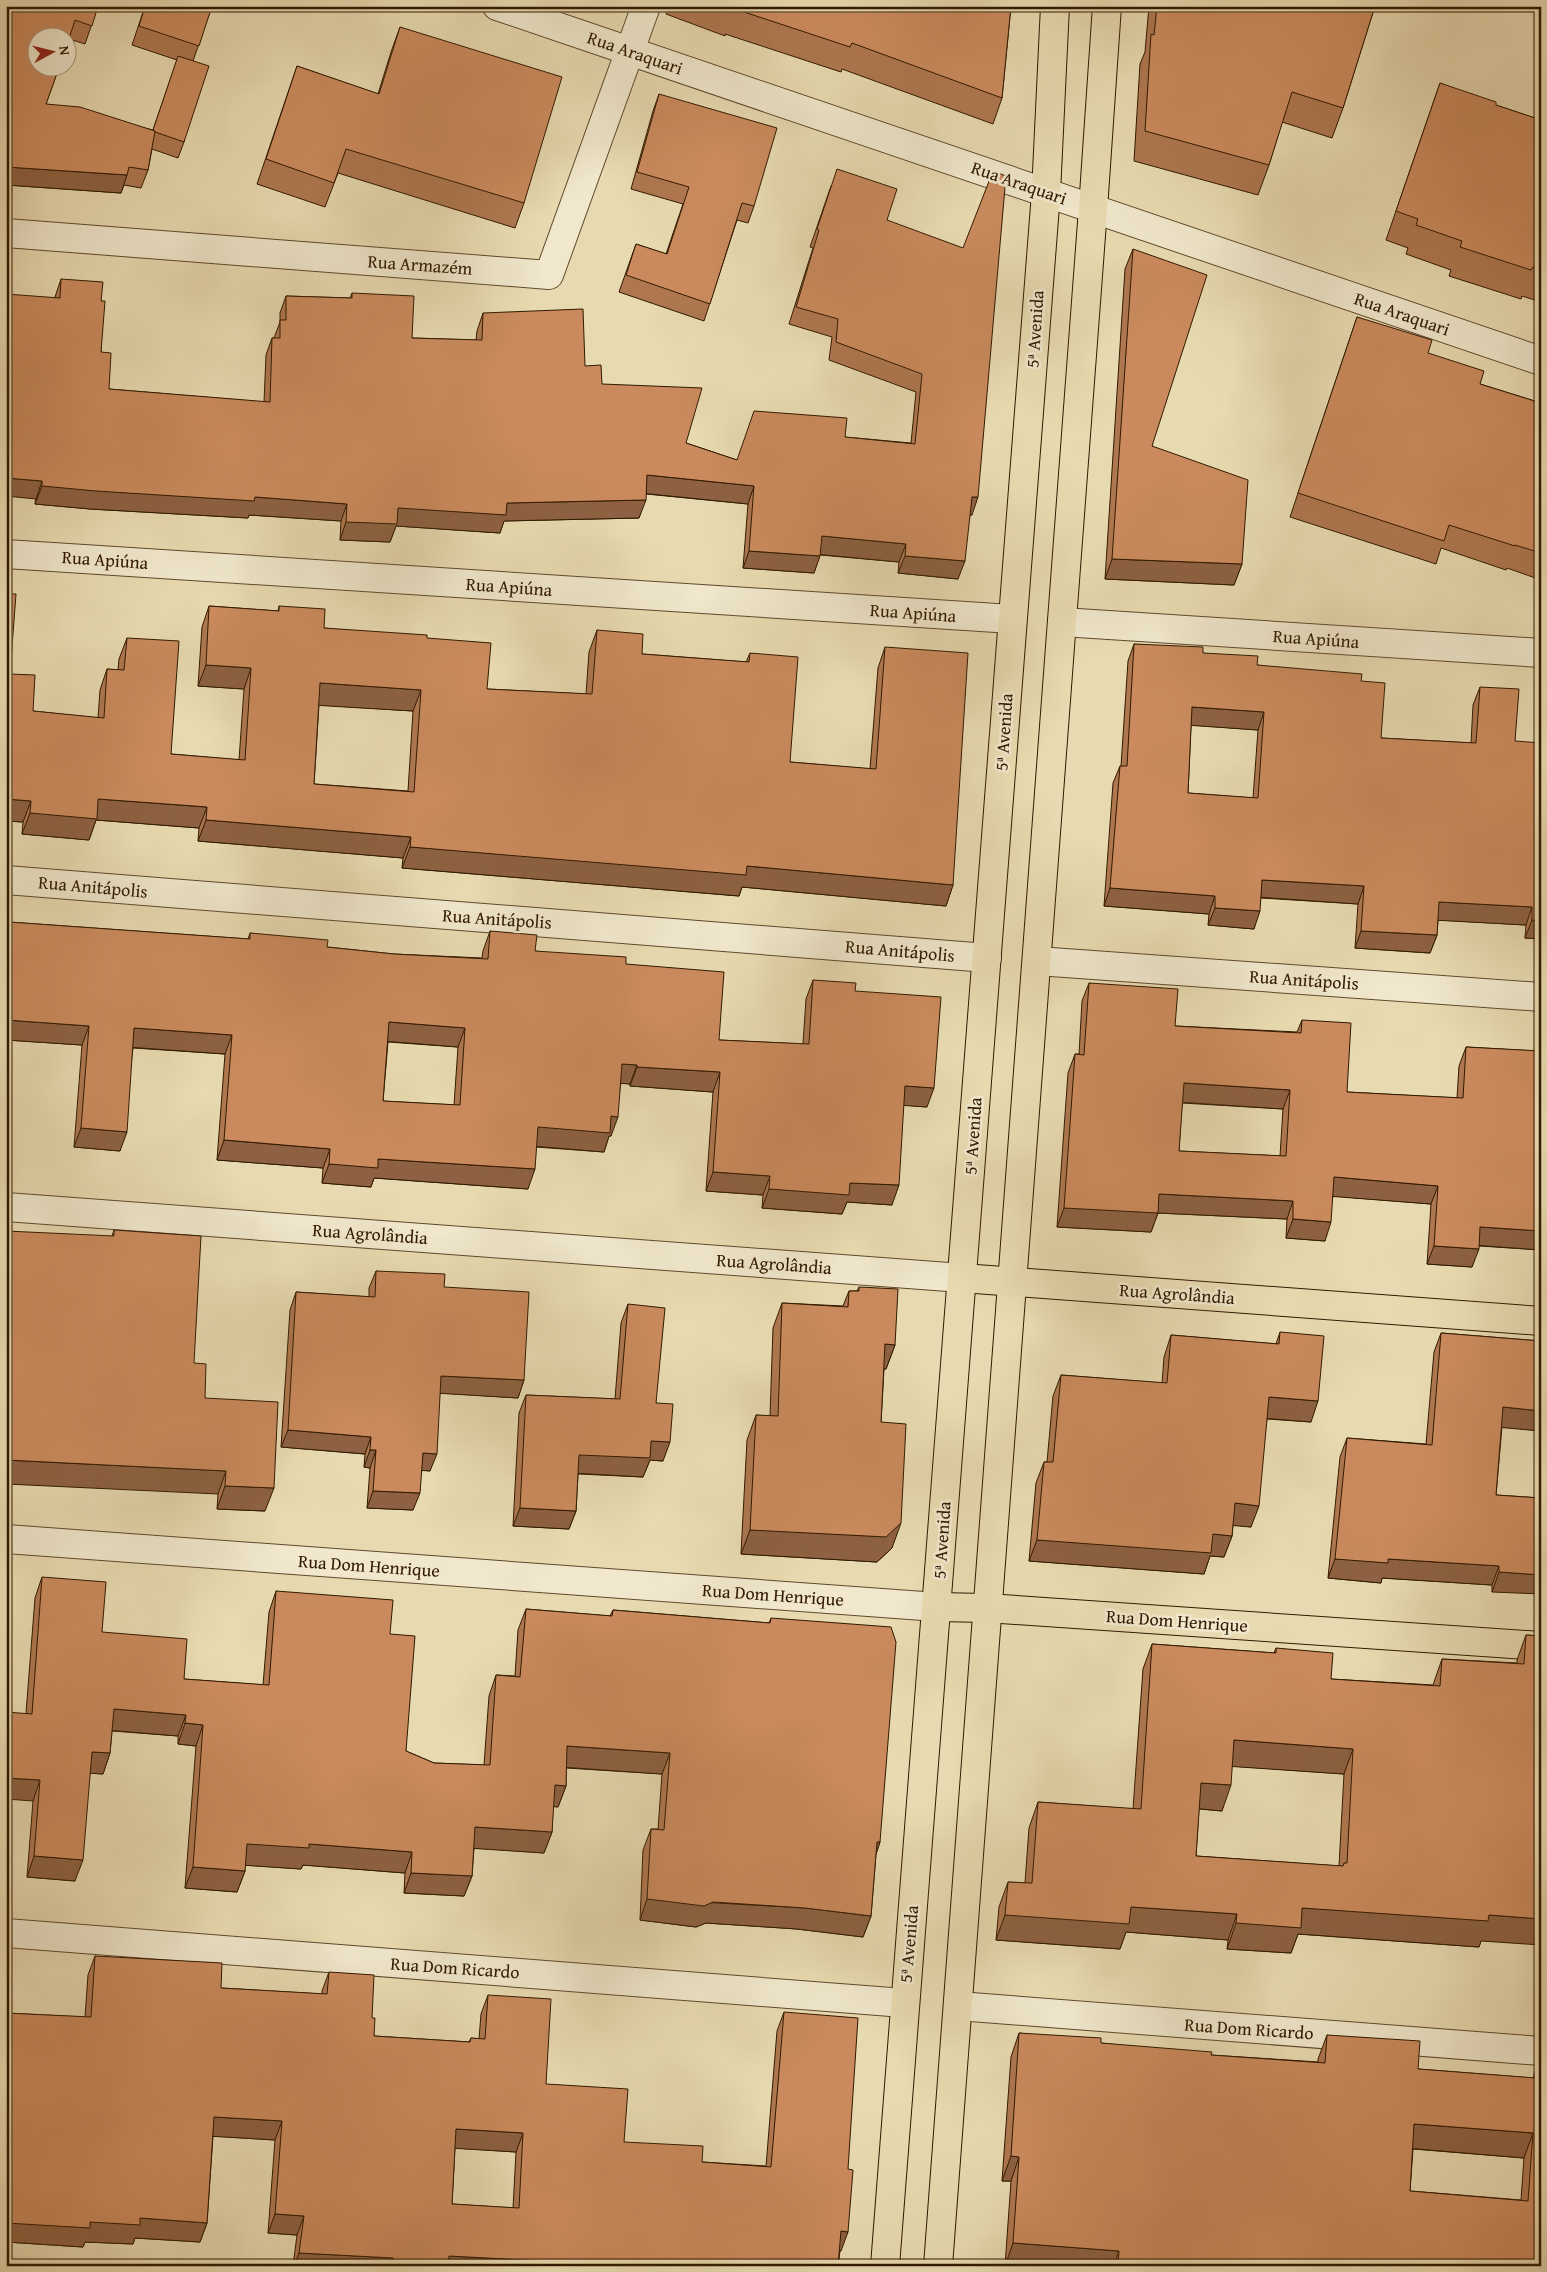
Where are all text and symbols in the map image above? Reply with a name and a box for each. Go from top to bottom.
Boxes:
street label: Rua Araquari [584,24,687,81]
north arrow [28,28,78,78]
text: N [54,45,75,57]
street label: Rua Araquari [968,154,1071,211]
street label: Rua Armazém [367,247,474,282]
street label: Rua Araquari [1351,285,1454,342]
street label: 5ª Avenida [1018,289,1051,369]
street label: Rua Apiúna [61,543,150,576]
street label: Rua Apiúna [465,570,554,603]
street label: Rua Apiúna [869,596,958,629]
street label: Rua Apiúna [1272,622,1361,655]
street label: 5ª Avenida [987,692,1020,772]
street label: Rua Anitápolis [37,868,149,905]
street label: Rua Anitápolis [441,901,553,936]
street label: Rua Anitápolis [844,932,956,969]
street label: Rua Anitápolis [1248,962,1360,997]
street label: 5ª Avenida [956,1096,989,1176]
street label: Rua Agrolândia [311,1216,429,1251]
street label: Rua Agrolândia [715,1246,833,1281]
street label: Rua Agrolândia [1118,1276,1236,1311]
street label: 5ª Avenida [925,1500,958,1580]
street label: Rua Dom Henrique [297,1547,441,1584]
street label: Rua Dom Henrique [701,1576,845,1613]
street label: Rua Dom Henrique [1105,1602,1249,1639]
street label: 5ª Avenida [892,1904,925,1984]
street label: Rua Dom Ricardo [390,1950,520,1985]
street label: Rua Dom Ricardo [1184,2011,1314,2046]

